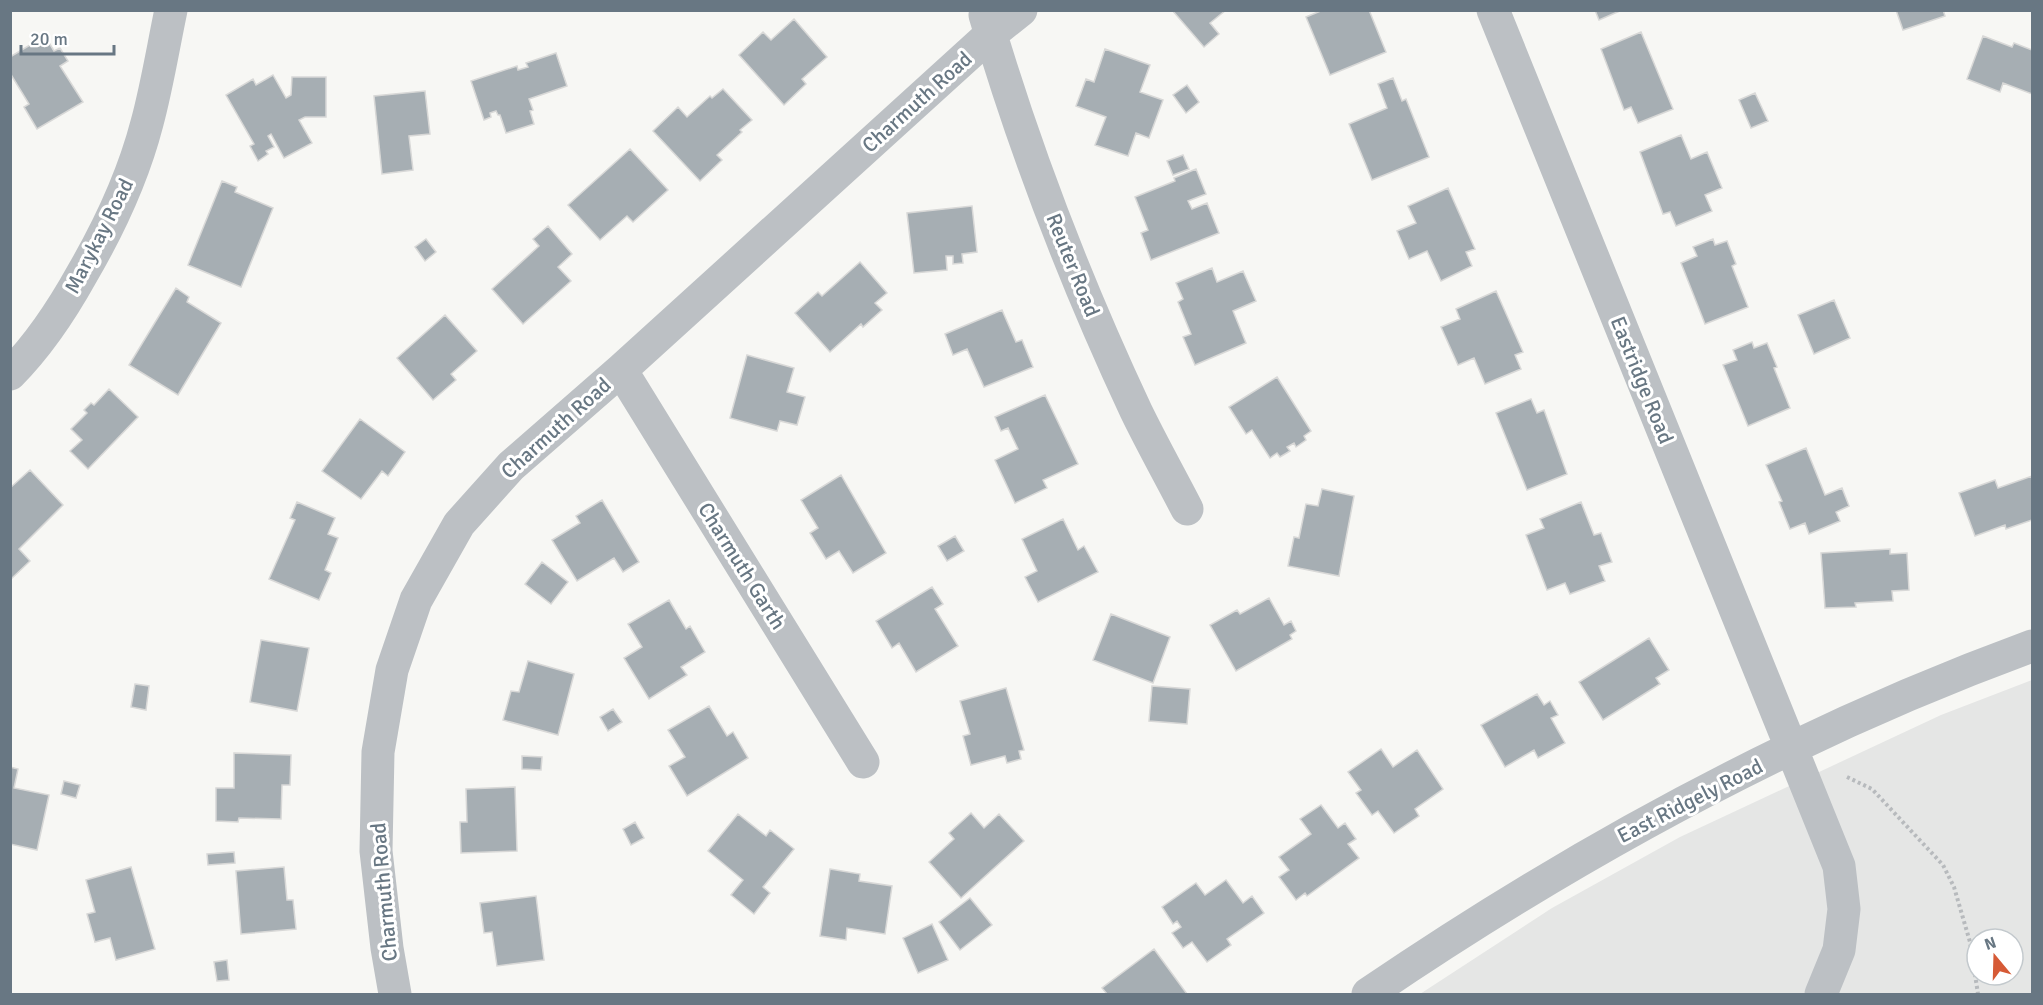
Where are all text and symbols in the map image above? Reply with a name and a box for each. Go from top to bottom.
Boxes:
scale bar [21,18,114,56]
text: 20 m [30,28,68,50]
street label: Charmuth Road [857,46,977,158]
street label: Marykay Road [59,174,139,298]
street label: Reuter Road [1040,209,1106,321]
street label: Eastridge Road [1605,313,1679,447]
street label: Charmuth Road [496,372,616,484]
street label: Charmuth Garth [692,498,792,634]
street label: East Ridgely Road [1613,753,1767,849]
street label: Charmuth Road [365,822,403,962]
north arrow [1965,927,2025,987]
text: N [1982,932,1999,955]

